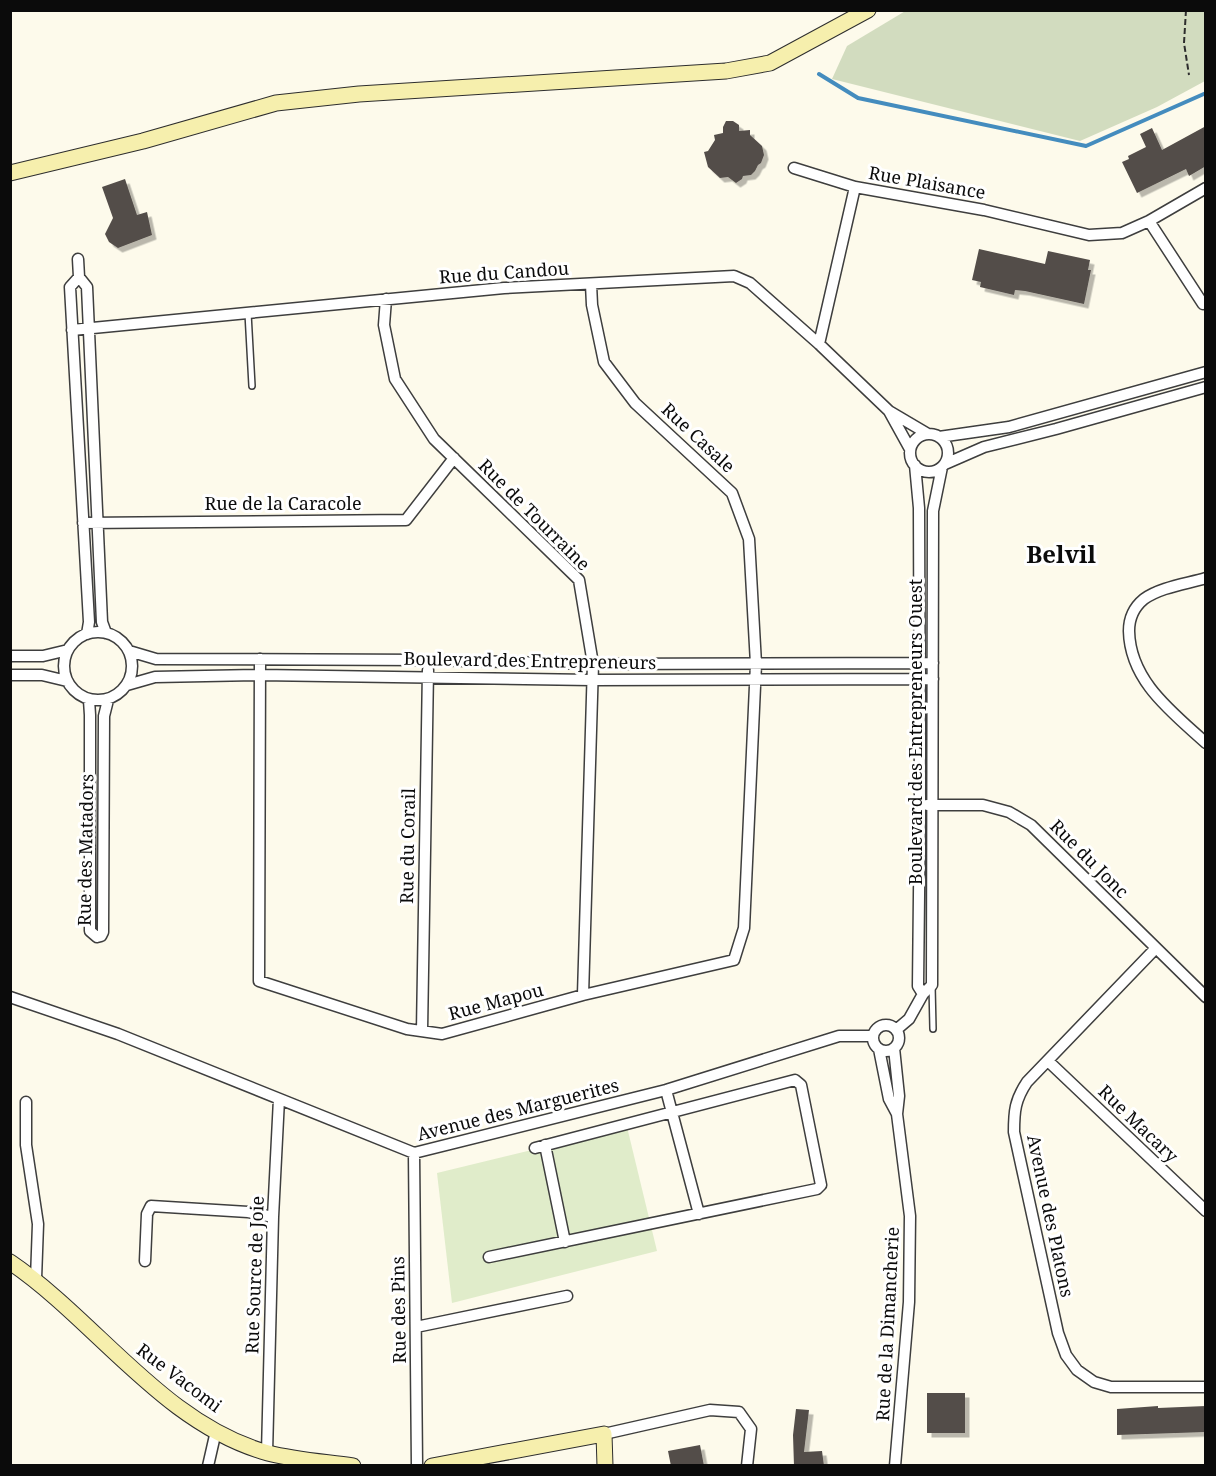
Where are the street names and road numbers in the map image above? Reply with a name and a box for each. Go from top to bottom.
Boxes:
street label: Rue Plaisance [867,160,987,204]
street label: Rue du Candou [438,255,570,289]
street label: Rue Casale [657,397,741,477]
street label: Rue de Tourraine [474,453,596,575]
street label: Rue de la Caracole [204,491,362,515]
street label: Boulevard des Entrepreneurs Ouest [903,579,927,885]
street label: Boulevard des Entrepreneurs [403,646,657,674]
street label: Rue des Matadors [72,774,98,926]
street label: Rue du Corail [394,787,420,904]
street label: Rue du Jonc [1045,814,1134,903]
street label: Rue Mapou [446,977,546,1025]
street label: Avenue des Marguerites [414,1072,621,1146]
street label: Rue Macary [1094,1079,1184,1168]
street label: Avenue des Platons [1022,1132,1080,1299]
street label: Rue Source de Joie [239,1195,269,1355]
street label: Rue de la Dimancherie [870,1226,904,1422]
street label: Rue des Pins [385,1256,411,1364]
street label: Rue Vacomi [132,1337,227,1417]

